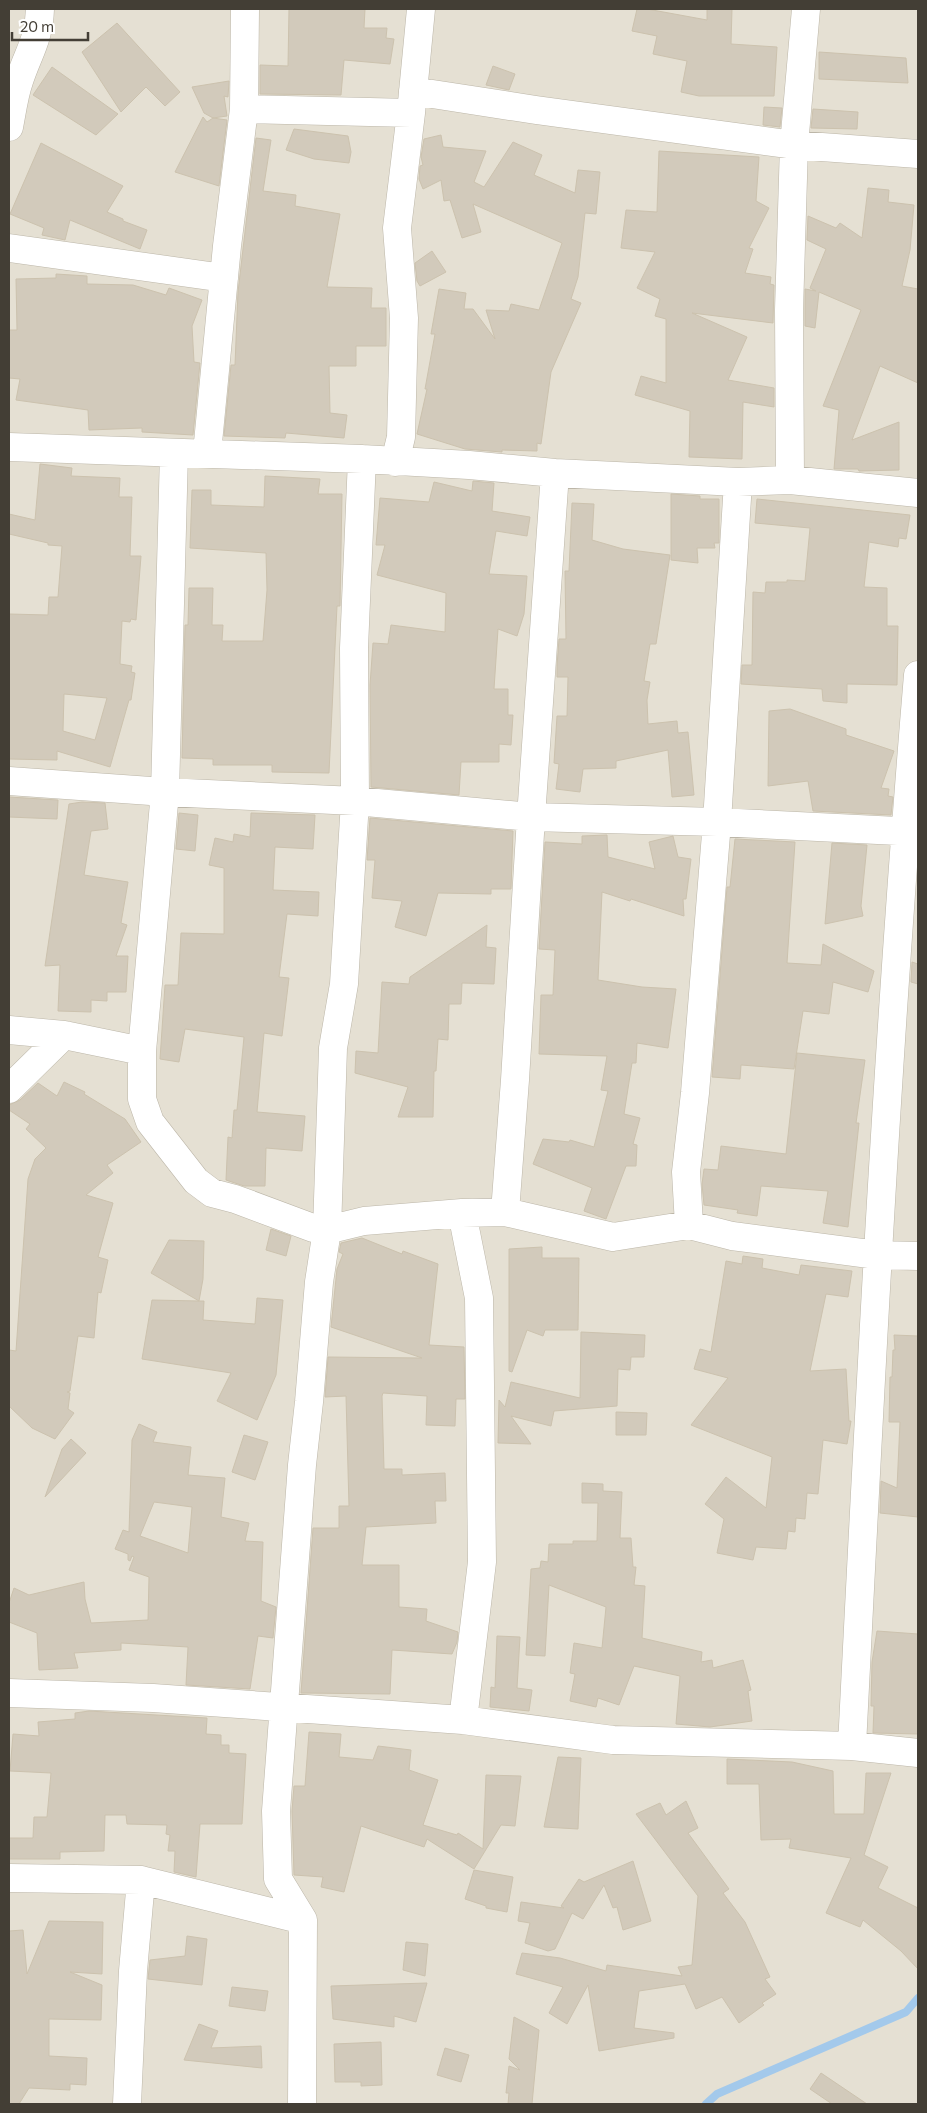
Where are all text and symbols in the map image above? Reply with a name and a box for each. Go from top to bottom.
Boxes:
scale bar [12,10,89,42]
text: 20 m [20,17,54,35]

